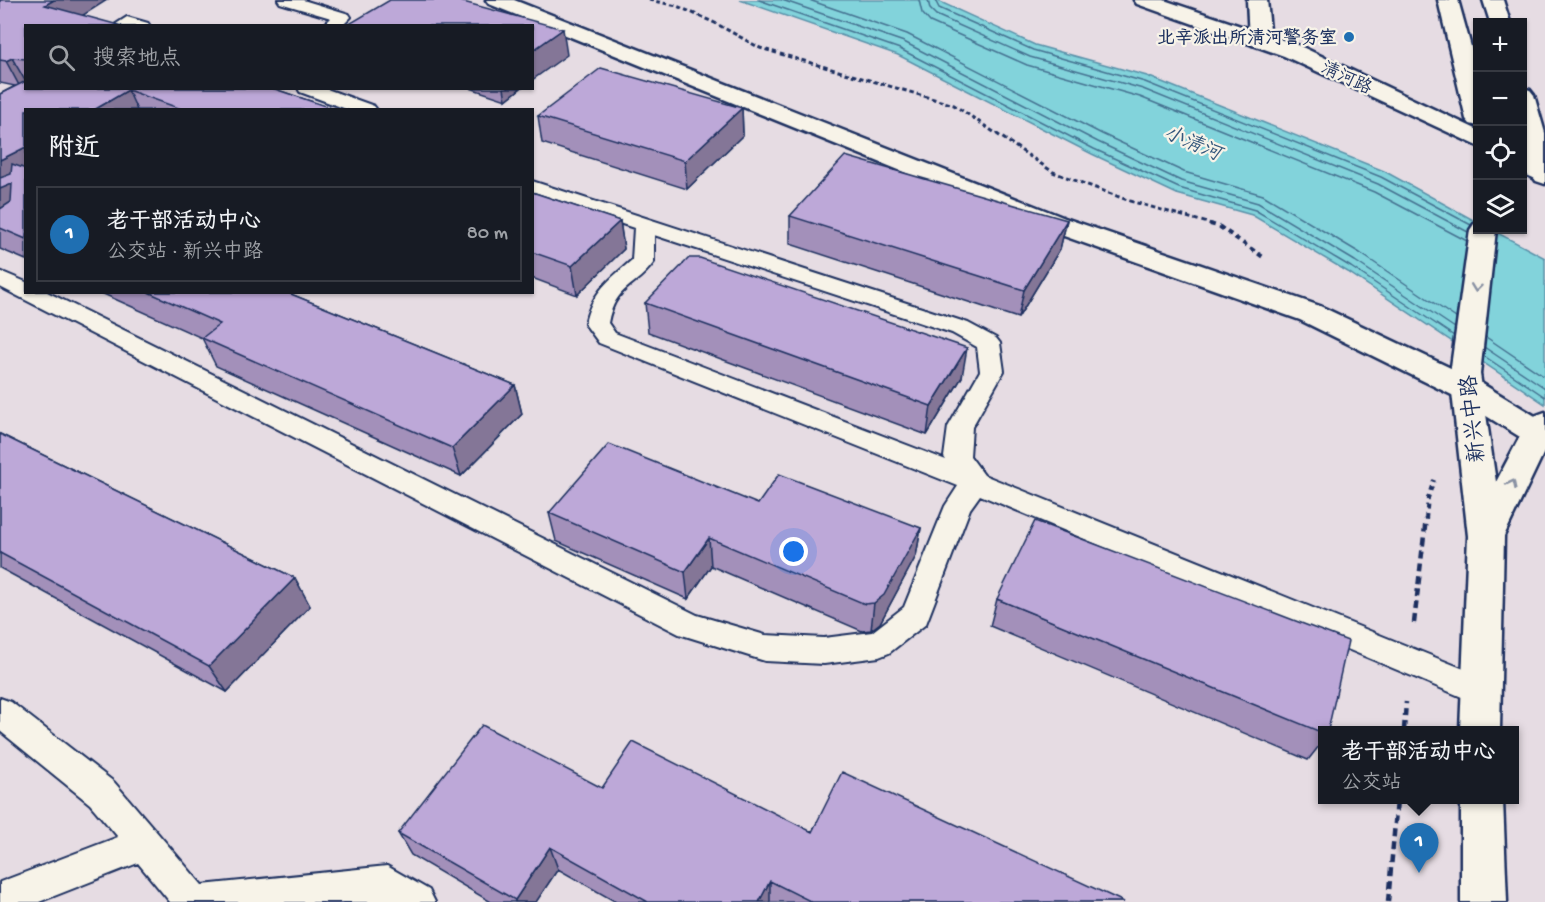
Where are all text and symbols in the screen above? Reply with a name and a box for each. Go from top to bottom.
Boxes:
map controls [1473,18,1527,234]
button: + [1473,18,1527,72]
search box [24,24,534,90]
place label: 北辛派出所清河警务室 [1157,27,1337,50]
marker: 北辛派出所清河警务室 [1342,30,1356,44]
icon: search [45,41,78,74]
text: 搜索地点 [93,47,181,73]
street label: 清河路 [1317,57,1375,100]
button: − [1473,72,1527,126]
water label: 小清河 [1160,121,1227,169]
button: locate [1473,126,1527,180]
text: 附近 [48,135,100,166]
button: layers [1473,180,1527,234]
text: 老干部活动中心 [107,210,261,236]
text: 1 [65,223,74,246]
text: 80 m [467,223,508,246]
text: 公交站 · 新兴中路 [107,242,263,265]
one-way arrow [1470,283,1482,292]
street label: 新兴中路 [1455,373,1493,464]
one-way arrow [1504,479,1516,490]
your location [779,537,808,566]
popup [1318,726,1519,804]
text: 老干部活动中心 [1341,741,1496,767]
text: 公交站 [1341,773,1401,796]
pin: 1 [1400,824,1438,873]

